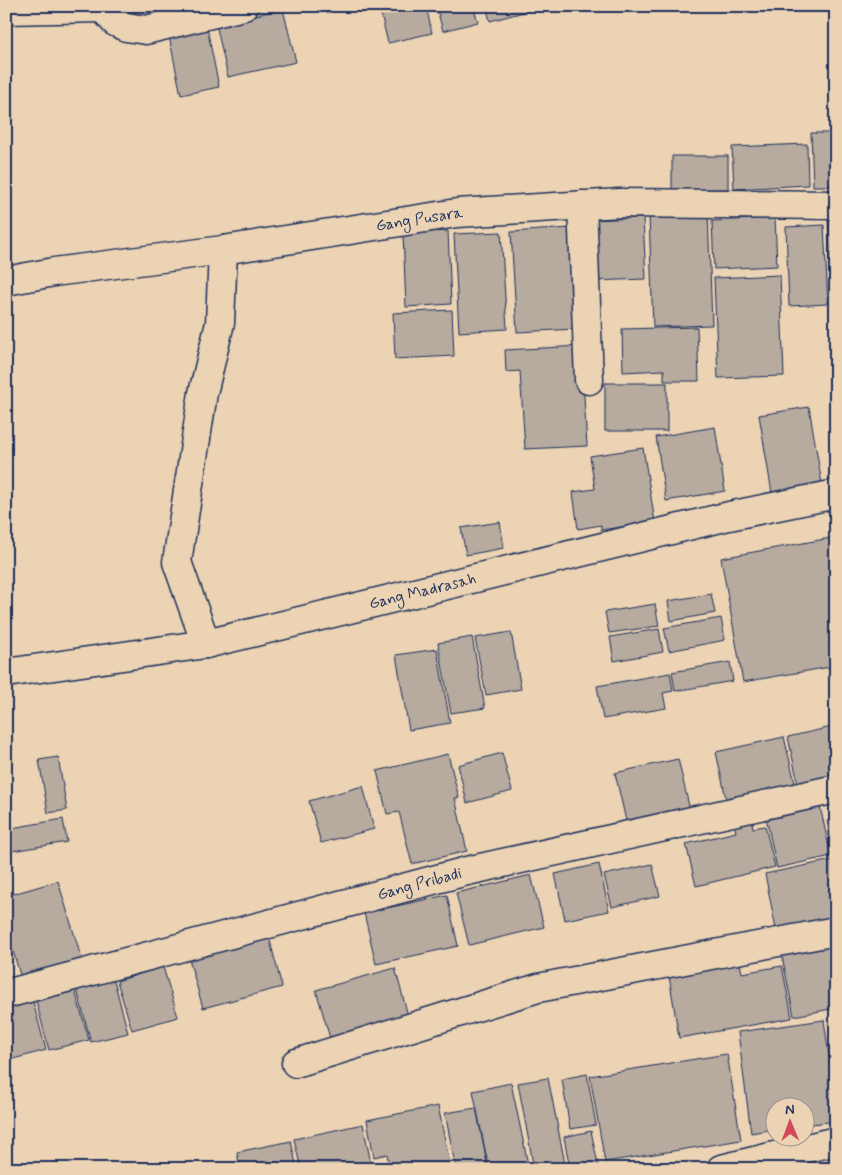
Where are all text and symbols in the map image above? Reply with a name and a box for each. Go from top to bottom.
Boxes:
street label: Gang Pusara [374,202,464,236]
street label: Gang Madrasah [367,568,478,614]
street label: Gang Pribadi [375,862,464,905]
north arrow [764,1098,814,1148]
text: N [785,1101,795,1119]

